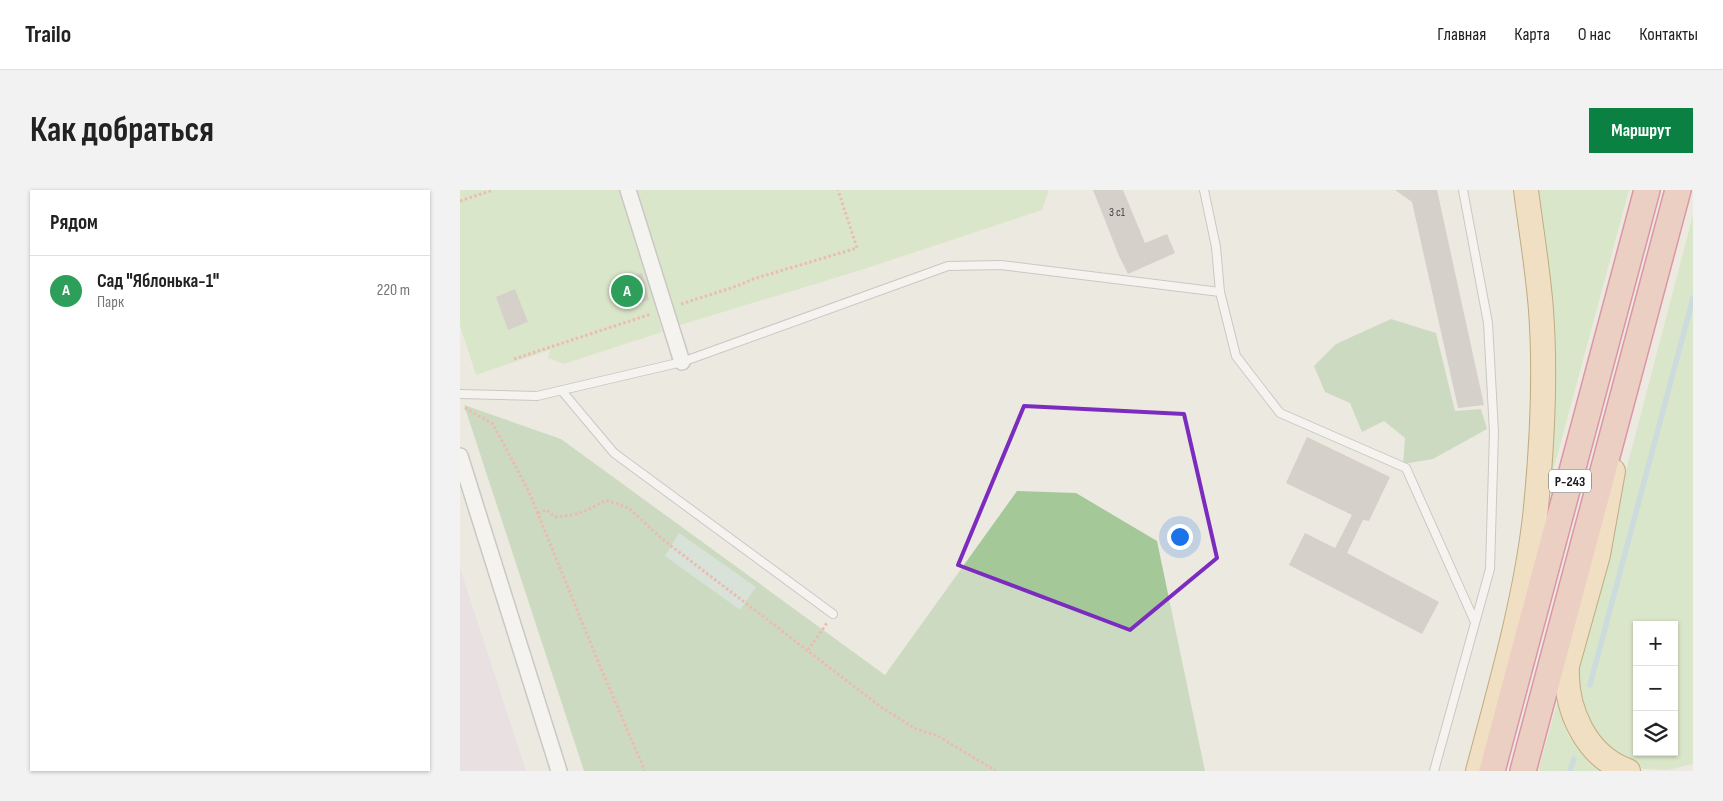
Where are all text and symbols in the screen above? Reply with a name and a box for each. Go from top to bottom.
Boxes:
text: Trailo [25,20,71,49]
text: Главная [1437,24,1486,45]
text: Карта [1514,24,1550,45]
text: О нас [1578,24,1611,45]
text: Контакты [1639,24,1698,45]
button: Маршрут [1589,108,1693,153]
text: Как добраться [30,109,214,152]
house number: 3 с1 [1109,205,1126,220]
text: Рядом [50,210,98,235]
text: Сад "Яблонька-1" [97,270,219,293]
pin: A [611,272,643,310]
text: A [62,281,70,300]
text: 220 m [377,281,410,300]
text: Парк [97,293,124,312]
road number: Р-243 [1549,470,1591,492]
your location [1167,524,1193,550]
map controls [1633,621,1678,756]
button: + [1633,621,1678,666]
button: − [1633,666,1678,711]
button: layers [1633,711,1678,756]

